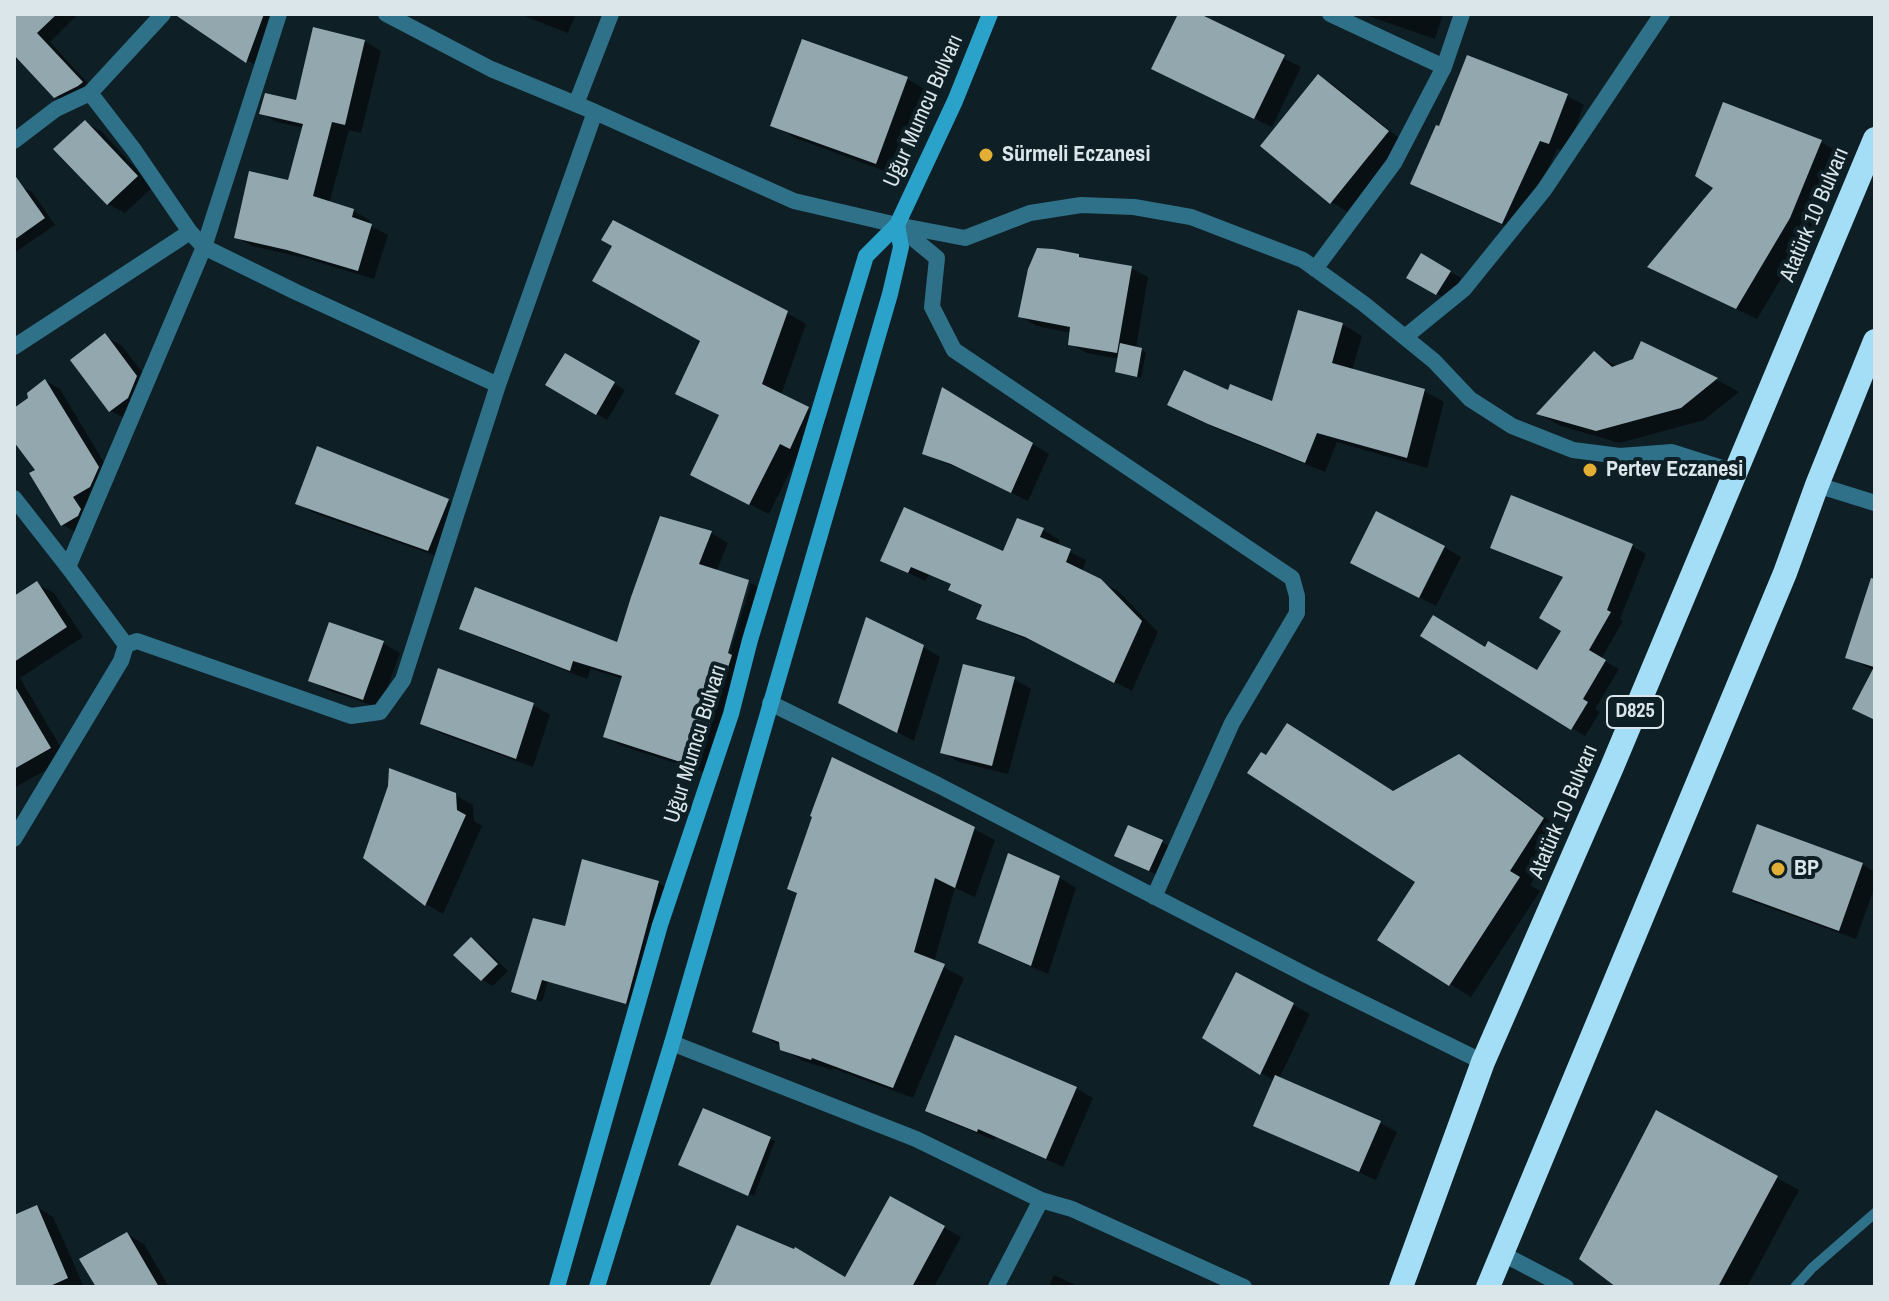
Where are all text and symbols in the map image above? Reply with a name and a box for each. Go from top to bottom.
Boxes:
street label: Uğur Mumcu Bulvarı [879,31,969,191]
place label: Sürmeli Eczanesi [1002,142,1150,168]
street label: Atatürk 10 Bulvarı [1775,144,1855,286]
marker: Sürmeli Eczanesi [977,146,995,164]
place label: Pertev Eczanesi [1606,457,1743,483]
marker: Pertev Eczanesi [1581,461,1599,479]
street label: Uğur Mumcu Bulvarı [659,662,733,826]
road number: D825 [1607,696,1663,728]
street label: Atatürk 10 Bulvarı [1524,741,1604,883]
place label: BP [1794,856,1819,882]
marker: BP [1769,860,1787,878]

